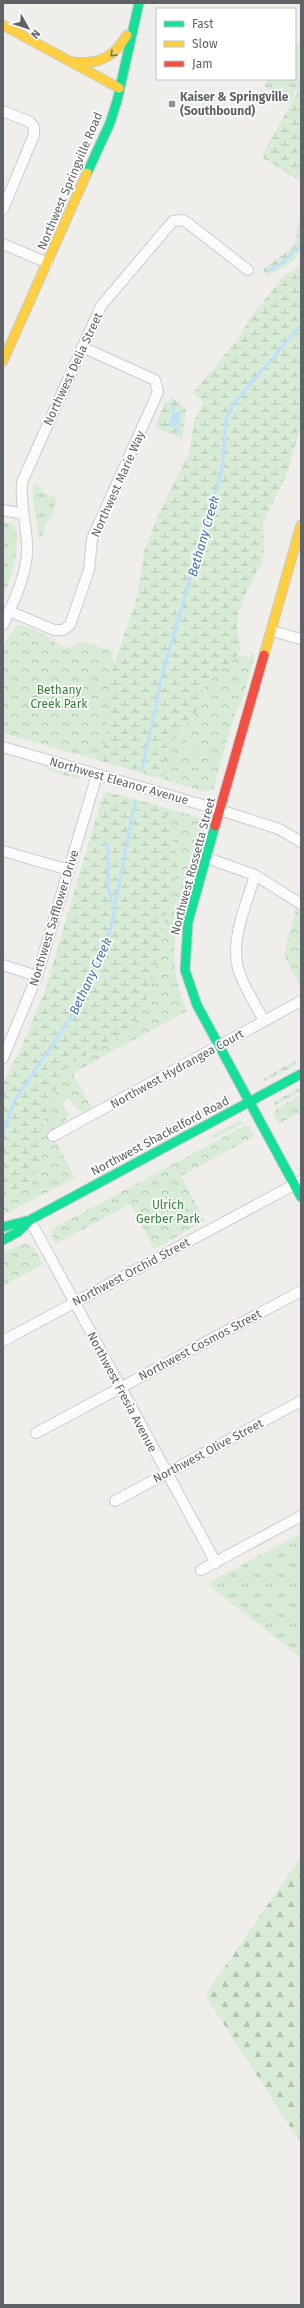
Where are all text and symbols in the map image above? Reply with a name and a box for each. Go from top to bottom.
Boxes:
north arrow [8,8,48,48]
legend [156,8,296,80]
text: Fast [192,17,214,31]
text: N [28,27,43,41]
text: Slow [192,37,218,51]
one-way arrow [110,49,118,57]
text: Jam [192,57,212,71]
place label: Kaiser & Springville (Southbound) [180,90,289,118]
marker: Kaiser & Springville (Southbound) [167,99,177,109]
street label: Northwest Springville Road [35,110,105,252]
street label: Northwest Delia Street [41,310,106,428]
street label: Northwest Marie Way [88,429,148,539]
water label: Bethany Creek [185,494,222,578]
park label: Bethany Creek Park [31,683,88,711]
street label: Northwest Eleanor Avenue [48,754,190,808]
street label: Northwest Rossetta Street [168,795,218,936]
street label: Northwest Safflower Drive [27,848,81,988]
water label: Bethany Creek [66,935,115,1017]
street label: Northwest Hydrangea Court [108,1026,247,1111]
street label: Northwest Shackelford Road [88,1094,232,1178]
park label: Ulrich Gerber Park [136,1198,201,1226]
street label: Northwest Orchid Street [70,1235,193,1309]
street label: Northwest Cosmos Street [136,1306,264,1383]
street label: Northwest Fresia Avenue [84,1329,160,1455]
street label: Northwest Olive Street [151,1416,266,1486]

